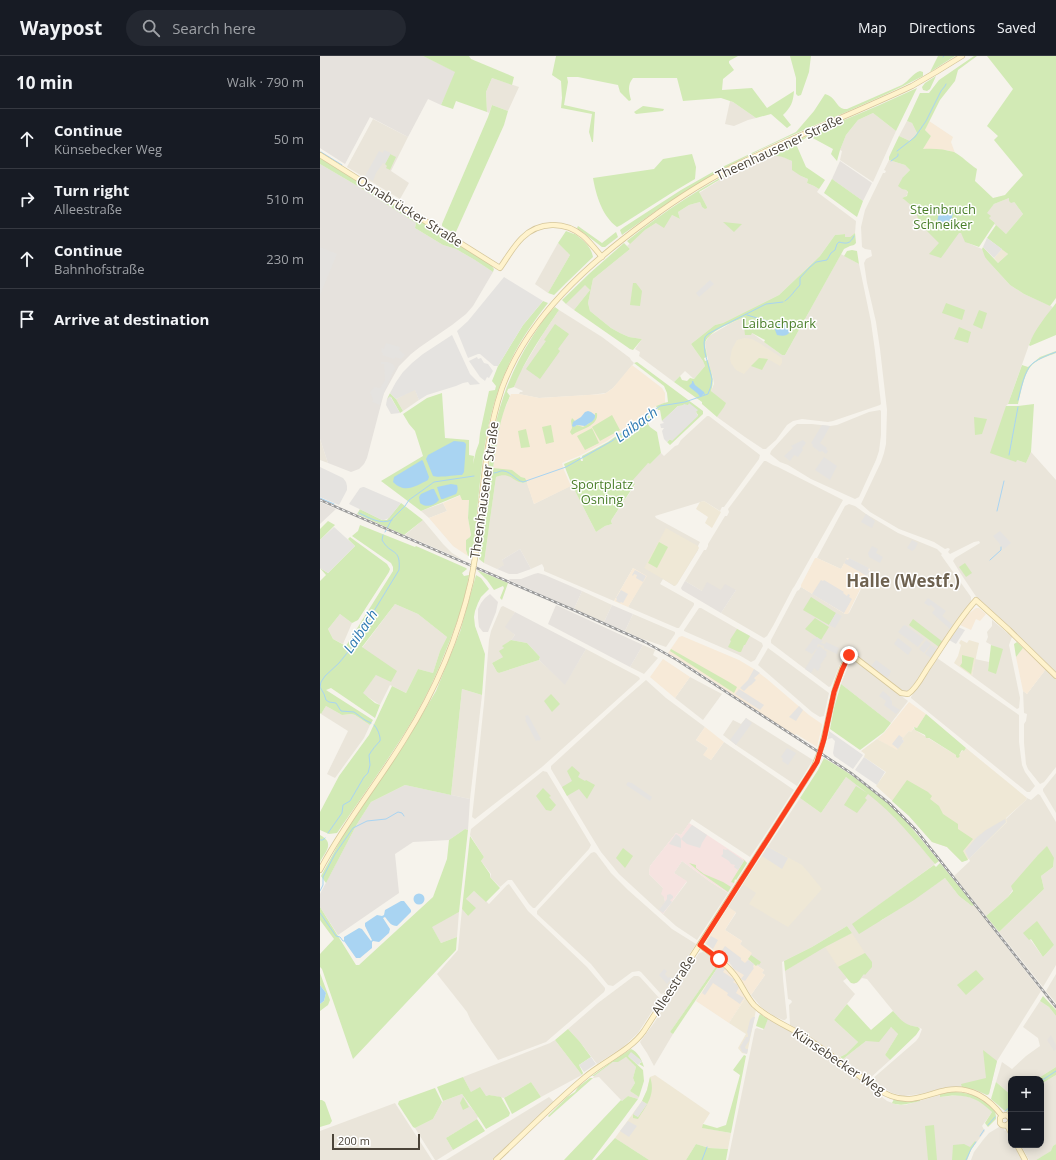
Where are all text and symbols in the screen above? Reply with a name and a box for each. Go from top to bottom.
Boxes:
search box [126,10,406,46]
text: Waypost [20,15,102,41]
icon: search [140,17,162,39]
text: Search here [172,18,256,38]
text: Map [858,18,887,37]
text: Directions [909,18,975,37]
text: Saved [997,18,1036,37]
text: 10 min [16,71,73,94]
text: Walk · 790 m [227,73,304,91]
street label: Theenhausener Straße [713,110,845,184]
text: Continue [54,120,122,140]
icon: ahead [16,128,38,150]
text: 50 m [274,130,304,148]
text: Künsebecker Weg [54,140,162,158]
street label: Osnabrücker Straße [354,171,466,251]
text: Turn right [54,180,129,200]
icon: right [16,188,38,210]
text: 510 m [266,190,304,208]
text: Alleestraße [54,200,122,218]
park label: Steinbruch Schneiker [910,200,976,233]
text: Continue [54,240,122,260]
icon: ahead [16,248,38,270]
text: 230 m [266,250,304,268]
text: Bahnhofstraße [54,260,145,278]
icon: arrive [16,308,38,330]
text: Arrive at destination [54,309,209,329]
park label: Laibachpark [742,314,816,332]
water label: Laibach [611,402,661,446]
street label: Theenhausener Straße [465,420,503,560]
park label: Sportplatz Osning [571,475,633,508]
district label: Halle (Westf.) [846,569,960,592]
water label: Laibach [339,606,381,656]
route end [840,646,858,664]
route start [710,950,728,968]
street label: Alleestraße [647,952,699,1018]
street label: Künsebecker Weg [789,1023,889,1099]
map controls [1008,1076,1044,1148]
button: + [1008,1076,1044,1112]
button: − [1008,1112,1044,1148]
scale bar [332,1132,420,1151]
text: 200 m [338,1133,370,1148]

